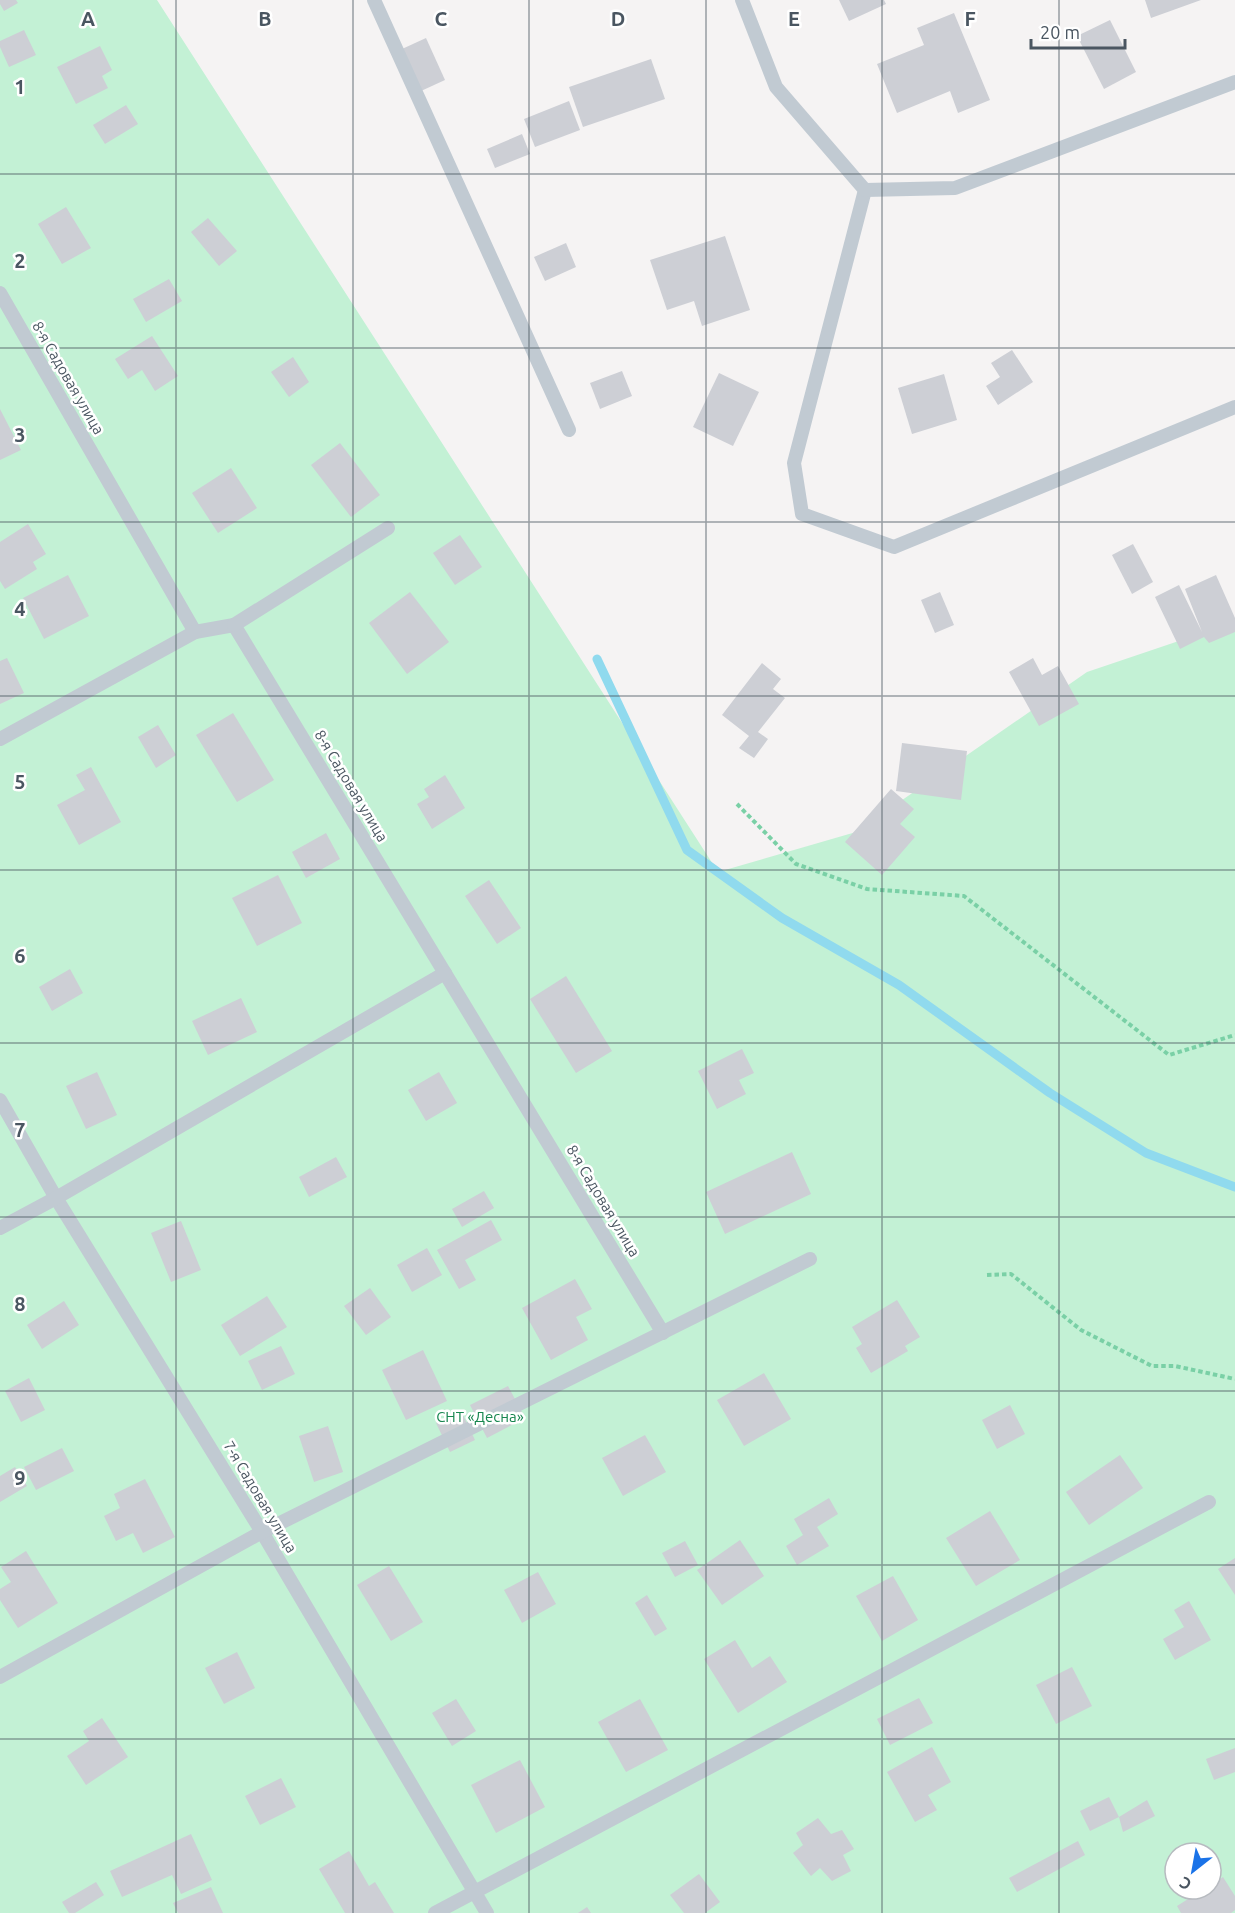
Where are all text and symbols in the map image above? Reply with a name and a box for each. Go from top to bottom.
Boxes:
text: A [81,7,95,30]
text: B [258,7,272,30]
text: C [435,7,448,30]
text: D [611,7,625,30]
text: E [788,7,800,30]
text: F [964,7,976,30]
scale bar [1031,12,1126,50]
text: 20 m [1040,22,1080,42]
text: 1 [14,75,26,98]
text: 2 [14,249,26,272]
street label: 8-я Садовая улица [29,318,108,437]
text: 3 [14,423,26,446]
text: 4 [14,597,26,620]
street label: 8-я Садовая улица [311,727,392,845]
text: 5 [14,770,26,793]
text: 6 [14,944,26,967]
text: 7 [14,1118,26,1141]
street label: 8-я Садовая улица [563,1142,644,1260]
text: 8 [14,1292,26,1315]
park label: СНТ «Десна» [436,1408,524,1425]
street label: 7-я Садовая улица [220,1438,301,1556]
text: 9 [14,1466,26,1489]
north arrow [1163,1841,1223,1901]
text: С [1176,1874,1194,1894]

